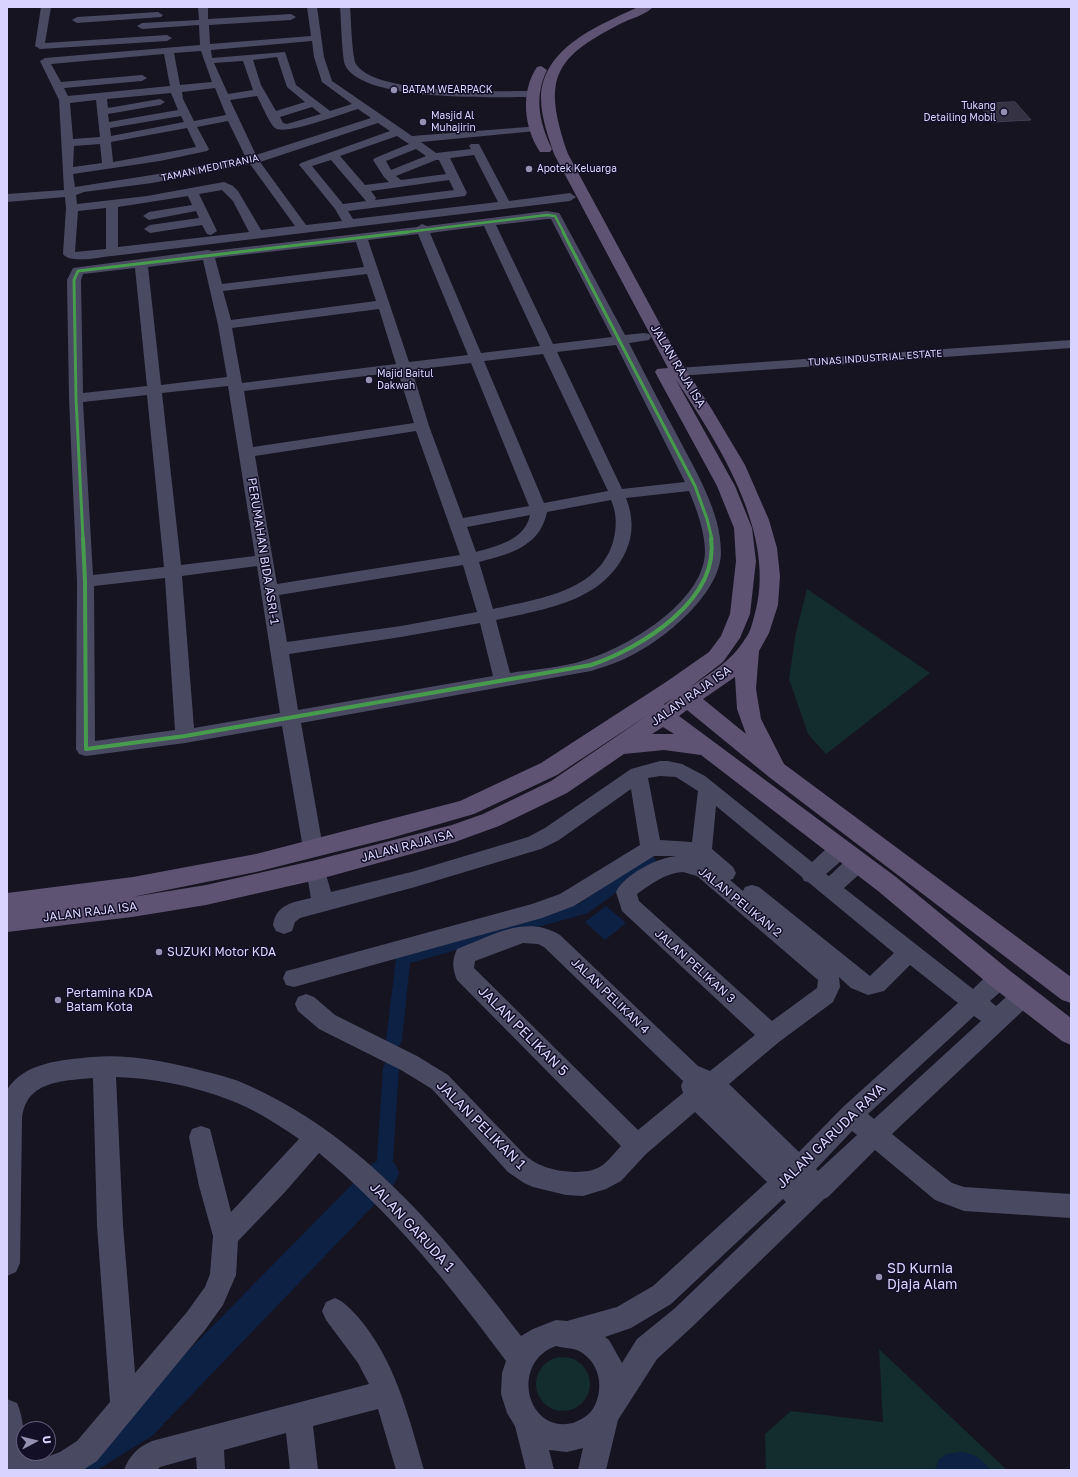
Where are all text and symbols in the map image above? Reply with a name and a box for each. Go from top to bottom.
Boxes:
place label: BATAM WEARPACK [402,84,493,96]
marker: BATAM WEARPACK [389,85,399,95]
place label: Tukang Detailing Mobil [924,100,996,124]
marker: Tukang Detailing Mobil [999,107,1009,117]
place label: Masjid Al Muhajirin [431,110,476,134]
marker: Masjid Al Muhajirin [418,117,428,127]
street label: TAMAN MEDITRANIA [160,152,260,184]
place label: Apotek Keluarga [537,163,617,175]
marker: Apotek Keluarga [524,164,534,174]
street label: JALAN RAJA ISA [647,322,709,410]
street label: TUNAS INDUSTRIAL ESTATE [807,347,943,369]
place label: Majid Baitul Dakwah [377,368,434,392]
marker: Majid Baitul Dakwah [364,375,374,385]
street label: PERUMAHAN BIDA ASRI-1 [244,477,282,625]
street label: JALAN RAJA ISA [648,663,734,729]
street label: JALAN RAJA ISA [359,827,455,865]
street label: JALAN PELIKAN 2 [695,864,785,940]
street label: JALAN RAJA ISA [42,899,138,925]
street label: JALAN PELIKAN 3 [652,926,738,1006]
place label: SUZUKI Motor KDA [167,945,276,959]
marker: SUZUKI Motor KDA [154,947,164,957]
street label: JALAN PELIKAN 4 [568,955,652,1037]
street label: JALAN PELIKAN 5 [475,983,571,1079]
place label: Pertamina KDA Batam Kota [66,986,153,1014]
marker: Pertamina KDA Batam Kota [53,995,63,1005]
street label: JALAN PELIKAN 1 [433,1077,529,1173]
street label: JALAN GARUDA RAYA [773,1080,889,1192]
street label: JALAN GARUDA 1 [366,1179,458,1275]
place label: SD Kurnia Djaja Alam [887,1261,958,1294]
marker: SD Kurnia Djaja Alam [874,1272,884,1282]
north arrow [16,1421,56,1461]
text: U [40,1435,54,1444]

